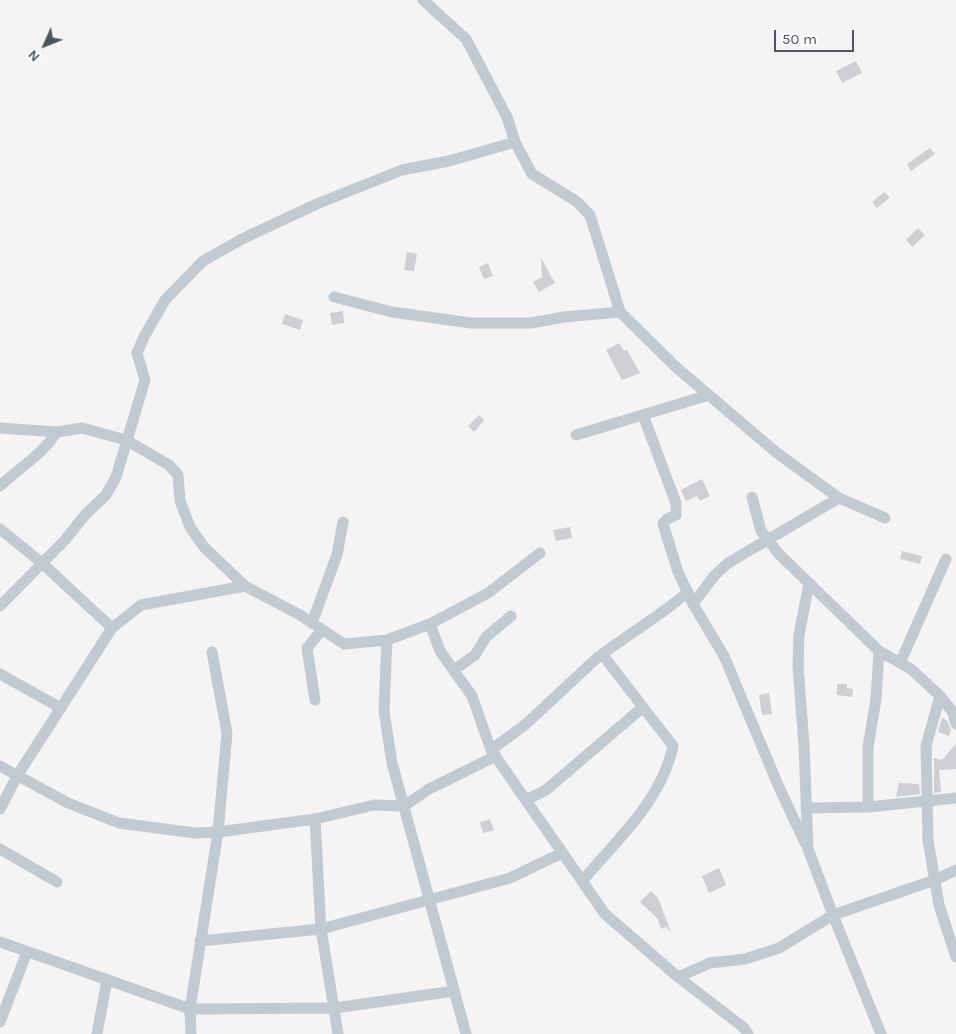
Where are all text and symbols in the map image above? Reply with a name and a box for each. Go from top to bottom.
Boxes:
north arrow [20,20,70,70]
scale bar [776,20,856,52]
text: 50 m [782,30,817,48]
text: N [24,46,43,65]

